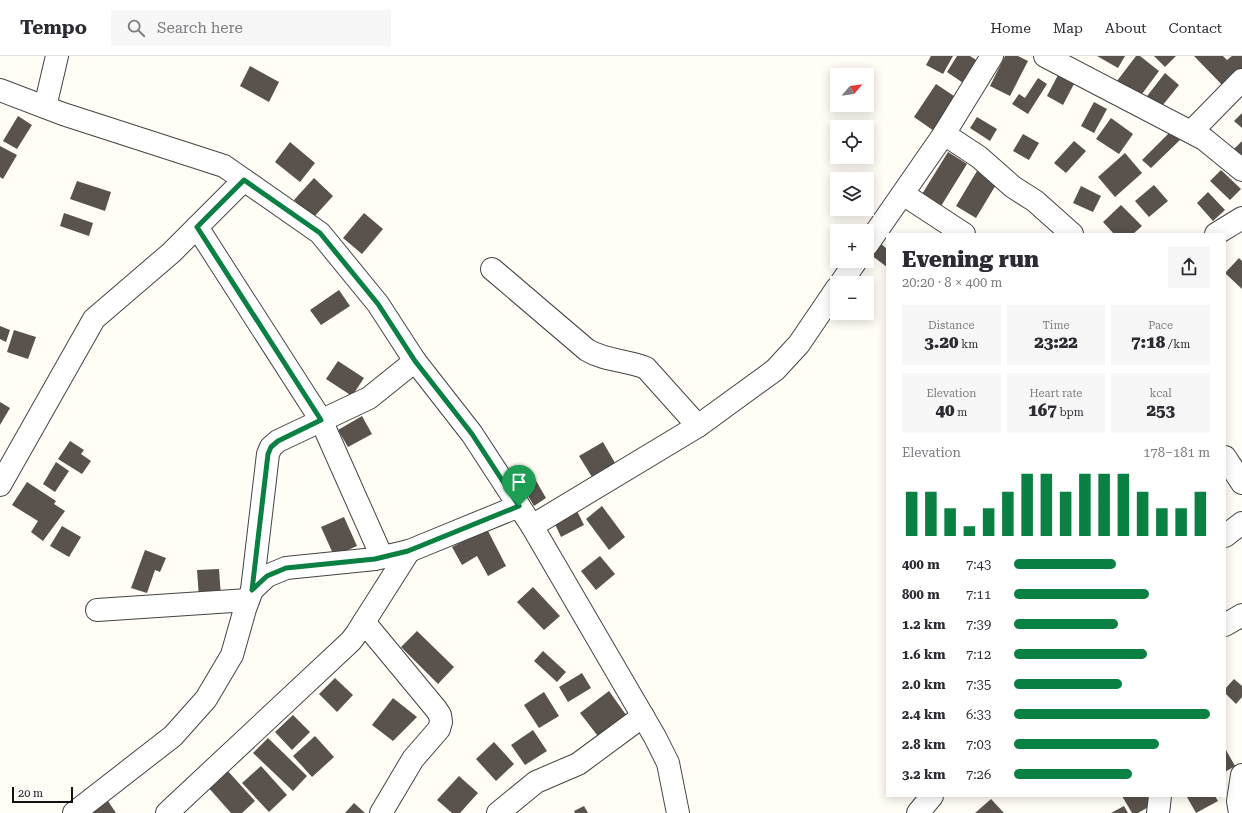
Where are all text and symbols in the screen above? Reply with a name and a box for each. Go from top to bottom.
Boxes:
search box [111,10,391,46]
text: Tempo [20,16,87,39]
icon: search [125,17,147,39]
text: Search here [157,19,243,37]
text: Home [990,20,1031,36]
text: Map [1053,20,1083,36]
text: About [1105,20,1147,36]
text: Contact [1169,20,1222,36]
north arrow [830,68,874,112]
map controls [830,68,874,320]
button: locate [830,120,874,164]
button: layers [830,172,874,216]
button: + [830,224,874,268]
button: share [1168,246,1210,288]
text: Evening run [902,247,1039,272]
text: 20:20 · 8 × 400 m [902,275,1002,290]
button: − [830,276,874,320]
text: Distance [928,319,975,332]
text: Time [1043,319,1069,332]
text: Pace [1148,319,1173,332]
text: 3.20 [924,332,959,352]
text: 23:22 [1034,332,1078,352]
text: 7:18 [1131,332,1165,352]
text: km [959,338,978,351]
text: /km [1165,338,1190,351]
text: Elevation [926,387,976,400]
text: Heart rate [1030,387,1082,400]
text: kcal [1150,387,1172,400]
text: 40 [935,400,954,420]
text: 167 [1028,400,1057,420]
text: 253 [1146,400,1175,420]
text: m [954,406,967,419]
text: bpm [1057,406,1084,419]
text: Elevation [902,445,961,460]
text: 178–181 m [1143,445,1210,460]
pin [502,465,536,506]
icon: arrive [508,471,530,493]
text: 400 m [902,557,940,572]
text: 7:43 [966,557,991,572]
text: 800 m [902,587,940,602]
text: 7:11 [966,587,991,602]
text: 1.2 km [902,617,945,632]
text: 7:39 [966,617,991,632]
text: 1.6 km [902,647,945,662]
text: 7:12 [966,647,991,662]
text: 2.0 km [902,677,945,692]
text: 7:35 [966,677,991,692]
text: 2.4 km [902,707,945,722]
text: 6:33 [966,707,991,722]
text: 2.8 km [902,737,945,752]
text: 7:03 [966,737,991,752]
text: 3.2 km [902,767,945,782]
text: 7:26 [966,767,991,782]
scale bar [12,785,73,804]
text: 20 m [18,787,43,800]

